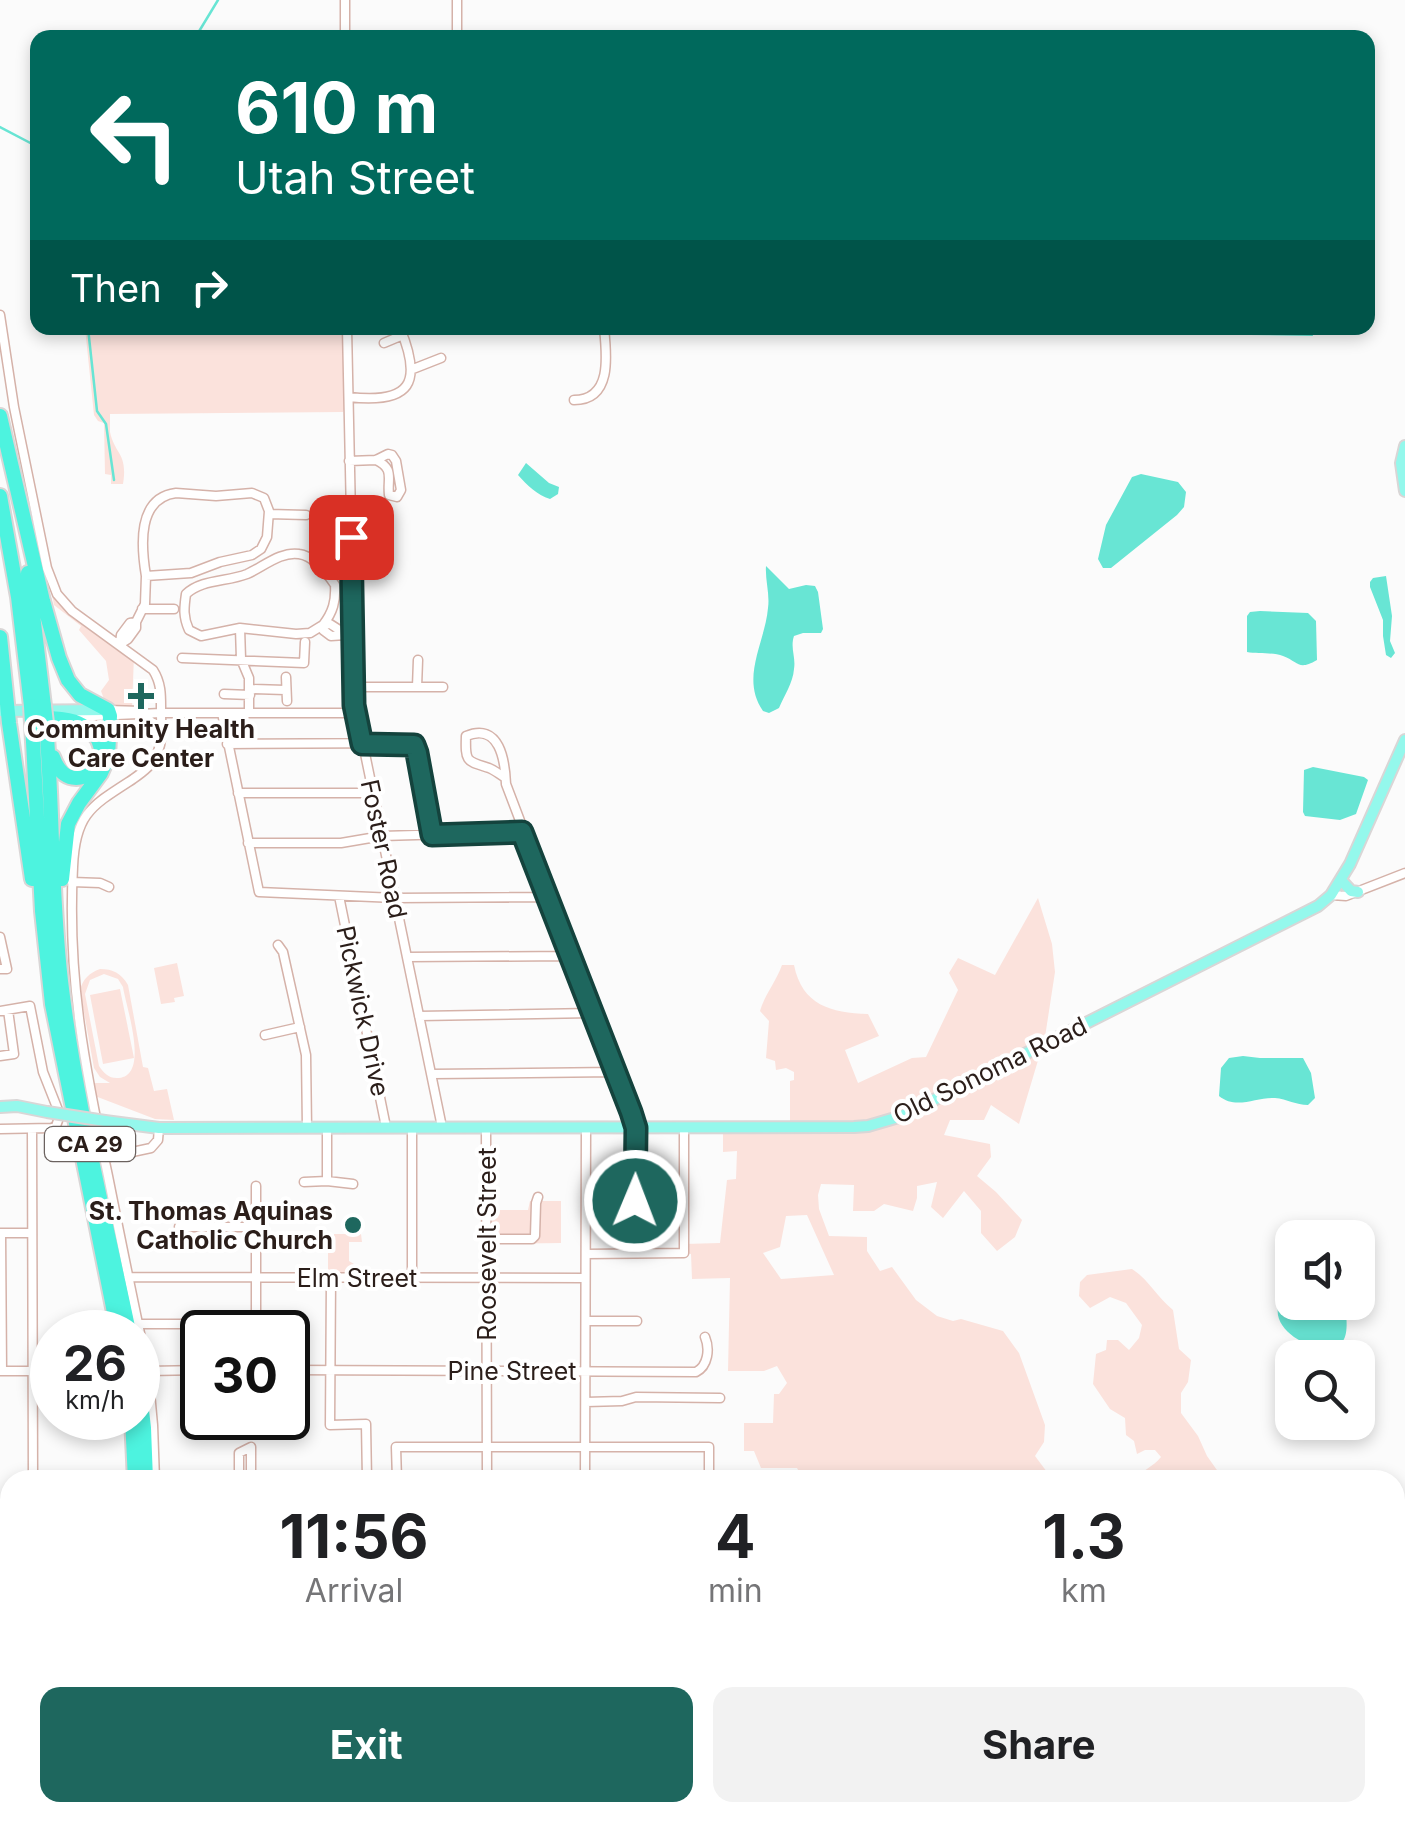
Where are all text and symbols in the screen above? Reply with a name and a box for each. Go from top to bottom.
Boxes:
text: 610 m [235,65,438,150]
icon: left [70,70,200,200]
text: Utah Street [235,150,475,205]
icon: right [182,260,237,315]
text: Then [70,265,162,311]
pin [309,495,394,580]
icon: arrive [324,510,379,565]
marker: Community Health Care Center [128,683,154,709]
place label: Community Health Care Center [27,714,255,773]
street label: Foster Road [355,777,413,921]
street label: Pickwick Drive [330,923,396,1099]
street label: Old Sonoma Road [888,1010,1092,1130]
road number: CA 29 [45,1127,135,1161]
street label: Roosevelt Street [472,1147,502,1341]
position arrow [583,1149,687,1253]
place label: St. Thomas Aquinas Catholic Church [89,1196,333,1255]
marker: St. Thomas Aquinas Catholic Church [342,1214,364,1236]
map controls [1275,1220,1375,1440]
button: sound [1275,1220,1375,1320]
street label: Elm Street [297,1263,417,1293]
speed limit sign: 30 [180,1310,310,1440]
text: 26 [63,1333,127,1393]
button: search [1275,1340,1375,1440]
street label: Pine Street [448,1356,576,1386]
text: km/h [65,1385,125,1415]
text: 11:56 [279,1500,429,1572]
text: 4 [715,1500,756,1572]
text: 1.3 [1042,1500,1126,1572]
text: Arrival [305,1571,403,1610]
text: min [708,1571,763,1610]
text: km [1061,1571,1107,1610]
button: Exit [40,1687,693,1802]
button: Share [713,1687,1365,1802]

